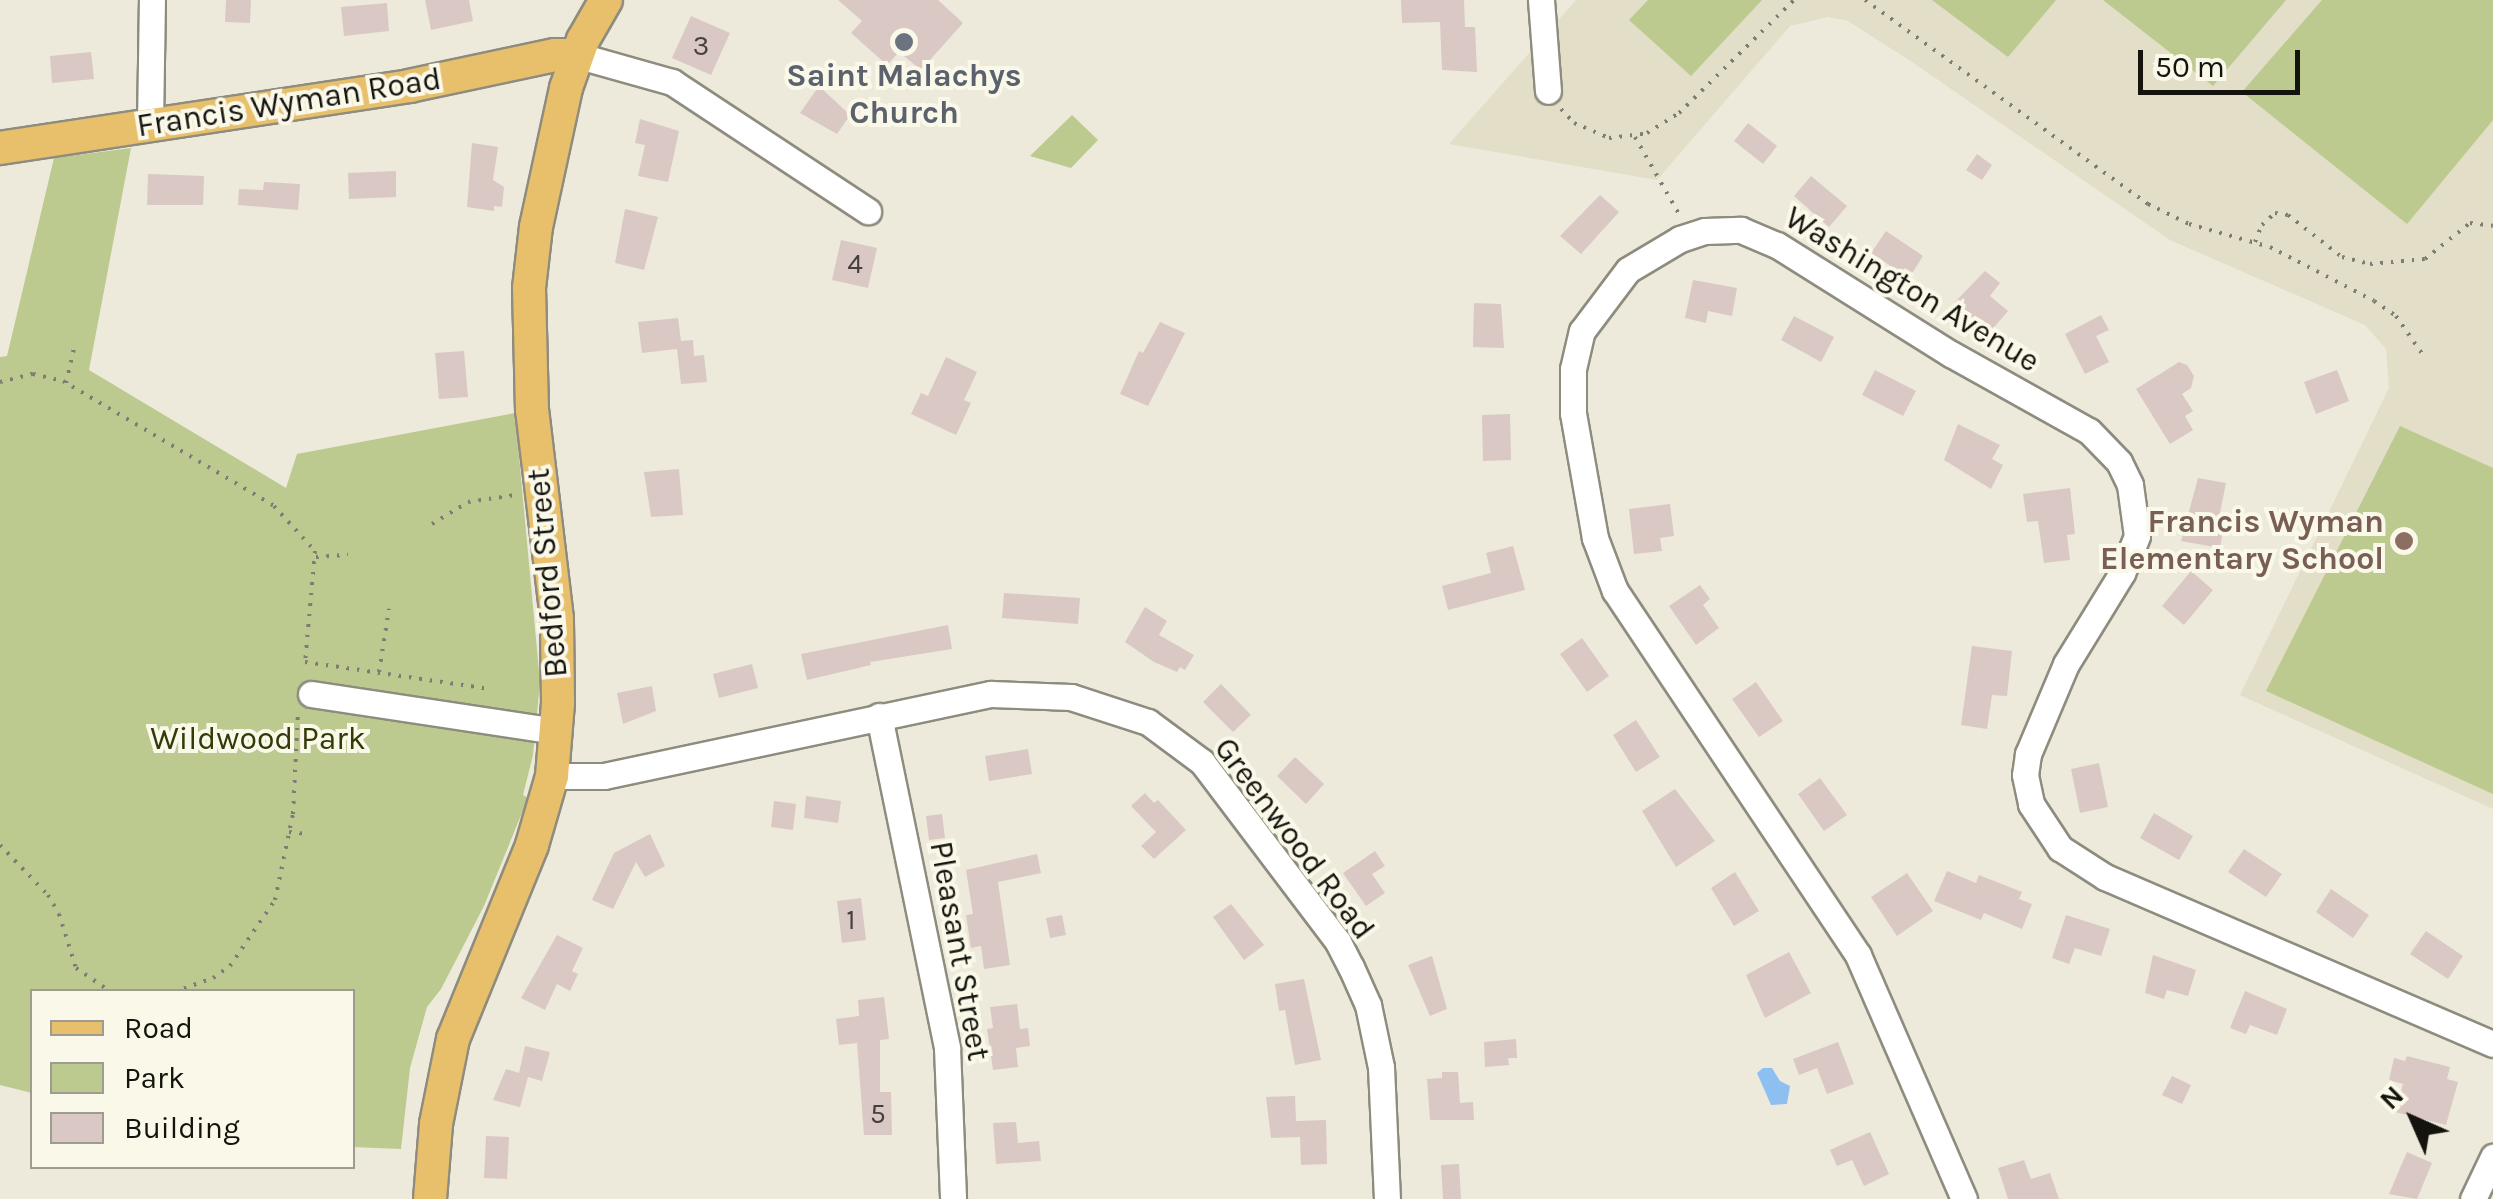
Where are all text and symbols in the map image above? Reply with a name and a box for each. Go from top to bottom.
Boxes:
house number: 3 [693,29,709,63]
scale bar [2143,30,2306,92]
marker: Saint Malachys Church [893,31,915,53]
text: 50 m [2155,49,2225,85]
place label: Saint Malachys Church [786,58,1022,133]
street label: Francis Wyman Road [134,60,444,146]
street label: Washington Avenue [1778,199,2046,381]
house number: 4 [847,247,863,281]
street label: Bedford Street [520,467,576,679]
place label: Francis Wyman Elementary School [2100,504,2384,579]
marker: Francis Wyman Elementary School [2393,530,2415,552]
park label: Wildwood Park [150,720,366,758]
street label: Greenwood Road [1206,731,1382,947]
street label: Pleasant Street [921,838,997,1064]
house number: 1 [846,903,856,937]
legend [30,989,355,1169]
text: Road [124,1010,193,1046]
text: Park [124,1060,185,1096]
north arrow [2363,1069,2463,1169]
text: N [2373,1079,2410,1116]
house number: 5 [870,1097,886,1131]
text: Building [124,1110,240,1146]

